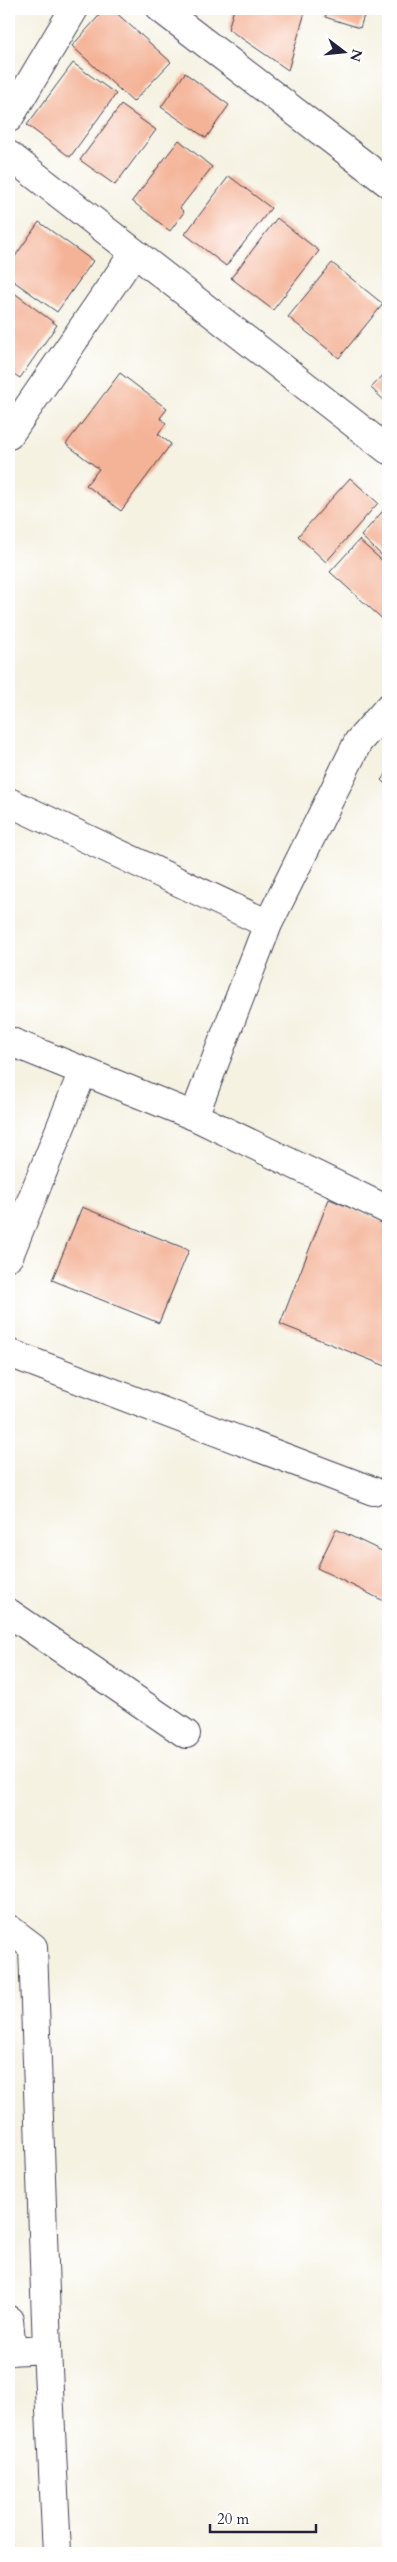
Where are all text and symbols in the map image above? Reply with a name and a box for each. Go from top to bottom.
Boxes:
north arrow [320,28,370,78]
text: N [345,47,367,64]
scale bar [210,2502,316,2534]
text: 20 m [217,2509,249,2529]

